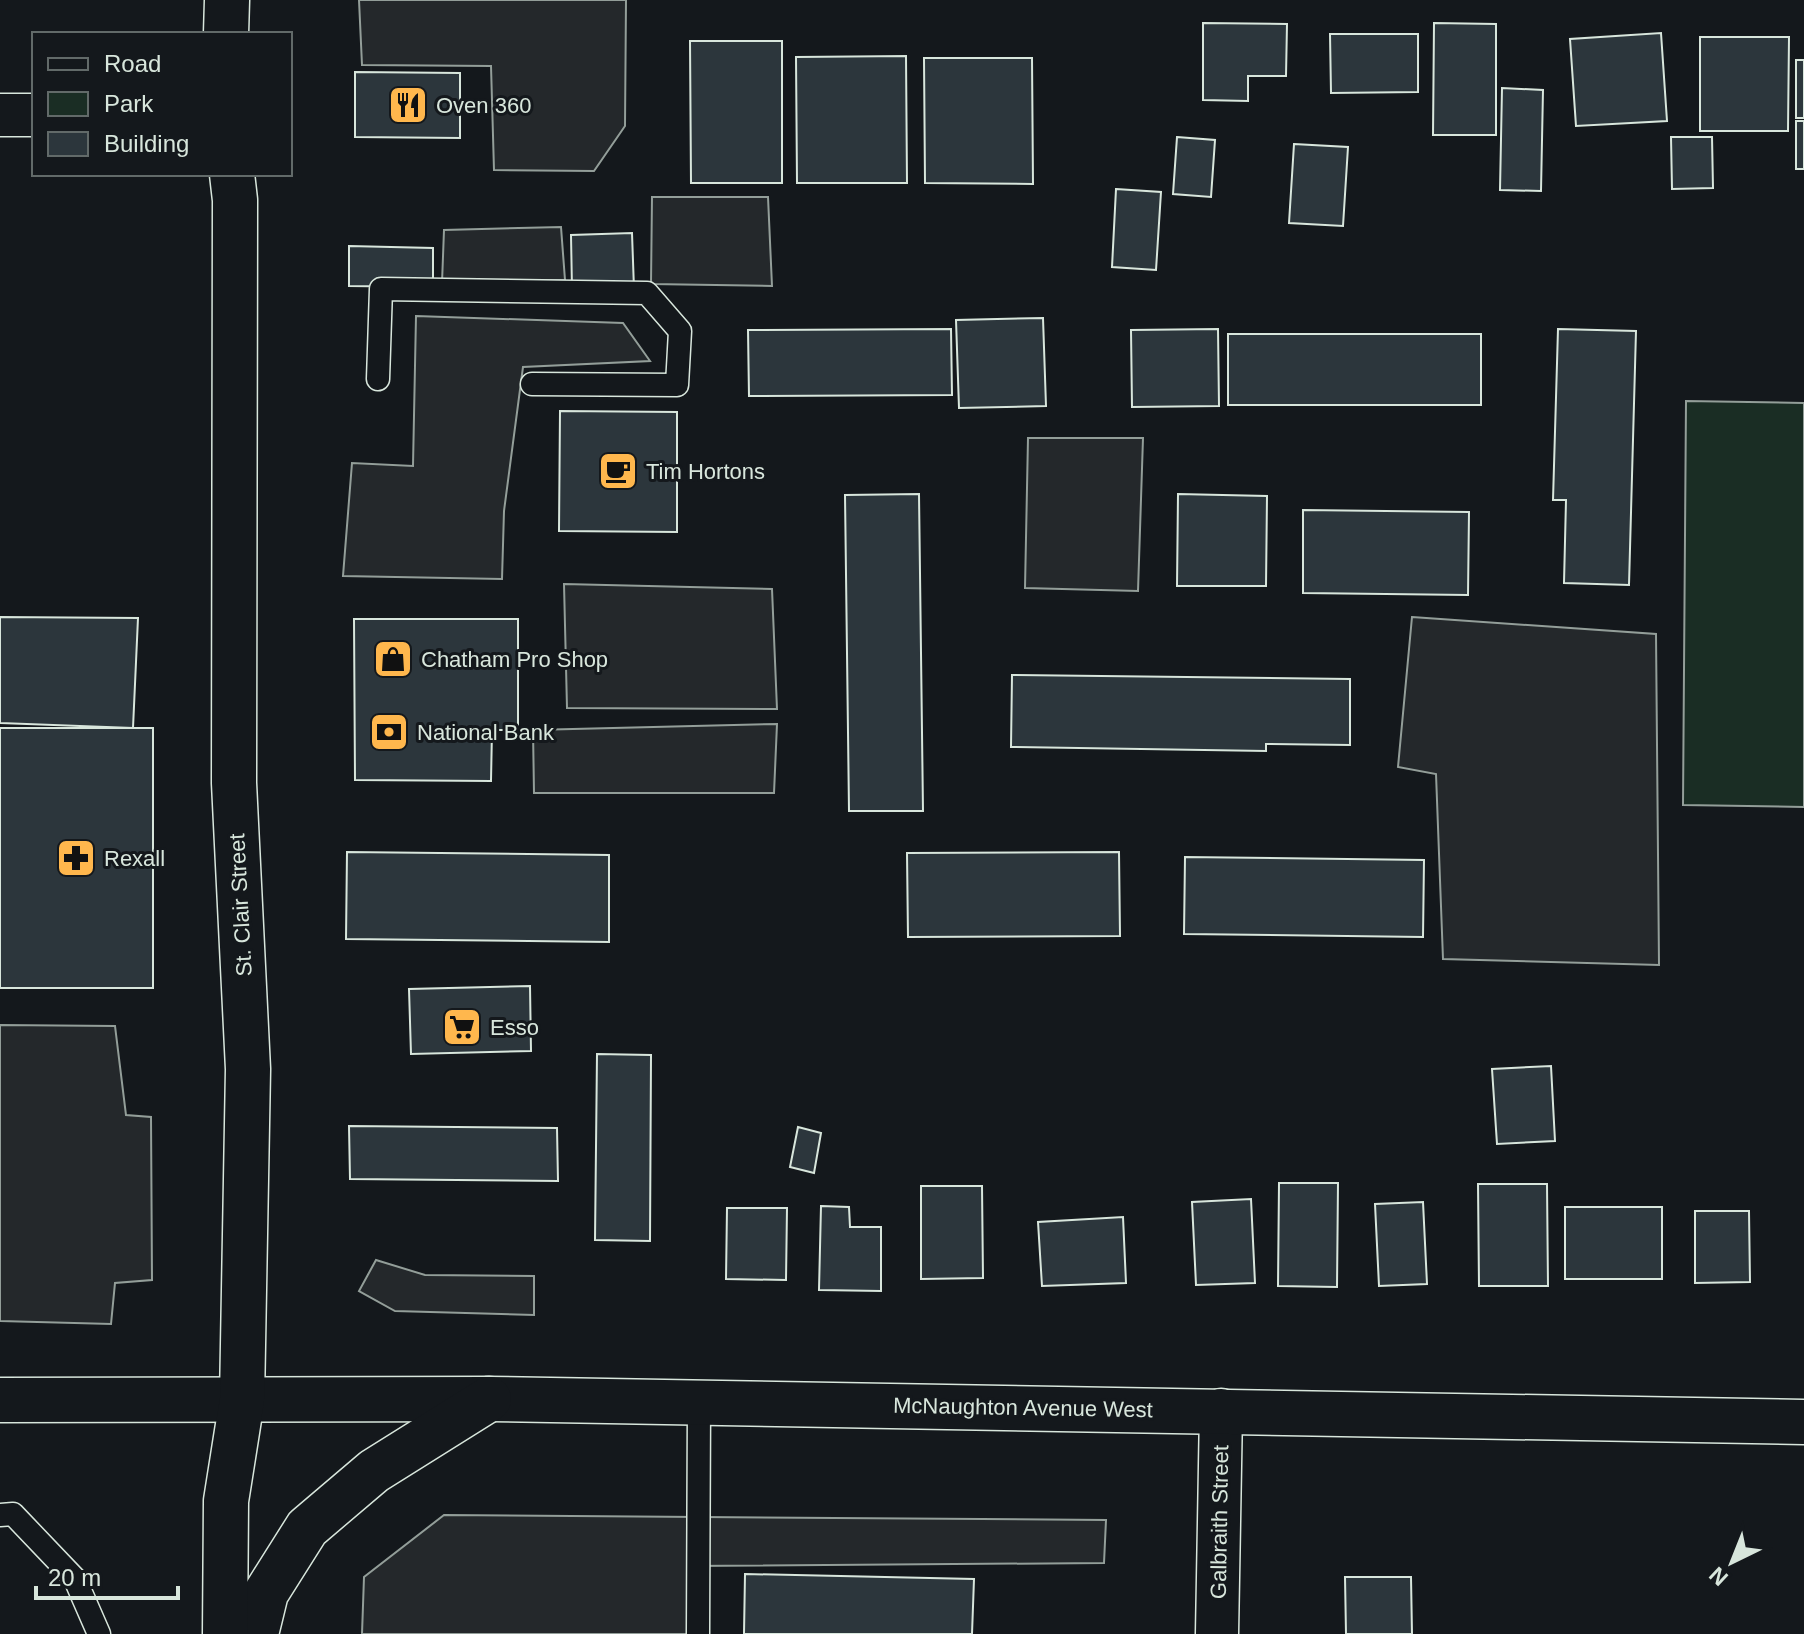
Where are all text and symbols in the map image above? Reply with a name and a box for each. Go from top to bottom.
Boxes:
legend [32,32,292,176]
text: Road [104,50,161,77]
restaurant icon: Oven 360 [387,84,429,126]
text: Park [104,90,154,117]
place label: Oven 360 [436,93,531,118]
text: Building [104,130,189,157]
cafe icon: Tim Hortons [597,450,639,492]
place label: Tim Hortons [646,459,765,484]
shop icon: Chatham Pro Shop [372,638,414,680]
place label: Chatham Pro Shop [421,647,608,672]
bank icon: National Bank [368,711,410,753]
place label: National Bank [417,720,555,745]
street label: St. Clair Street [224,833,257,977]
pharmacy icon: Rexall [55,837,97,879]
place label: Rexall [104,846,165,871]
supermarket icon: Esso [441,1006,483,1048]
place label: Esso [490,1015,539,1040]
street label: McNaughton Avenue West [893,1393,1153,1422]
street label: Galbraith Street [1206,1445,1233,1599]
north arrow [1692,1522,1772,1602]
scale bar [36,1550,178,1600]
text: N [1704,1562,1733,1591]
text: 20 m [48,1564,101,1591]

